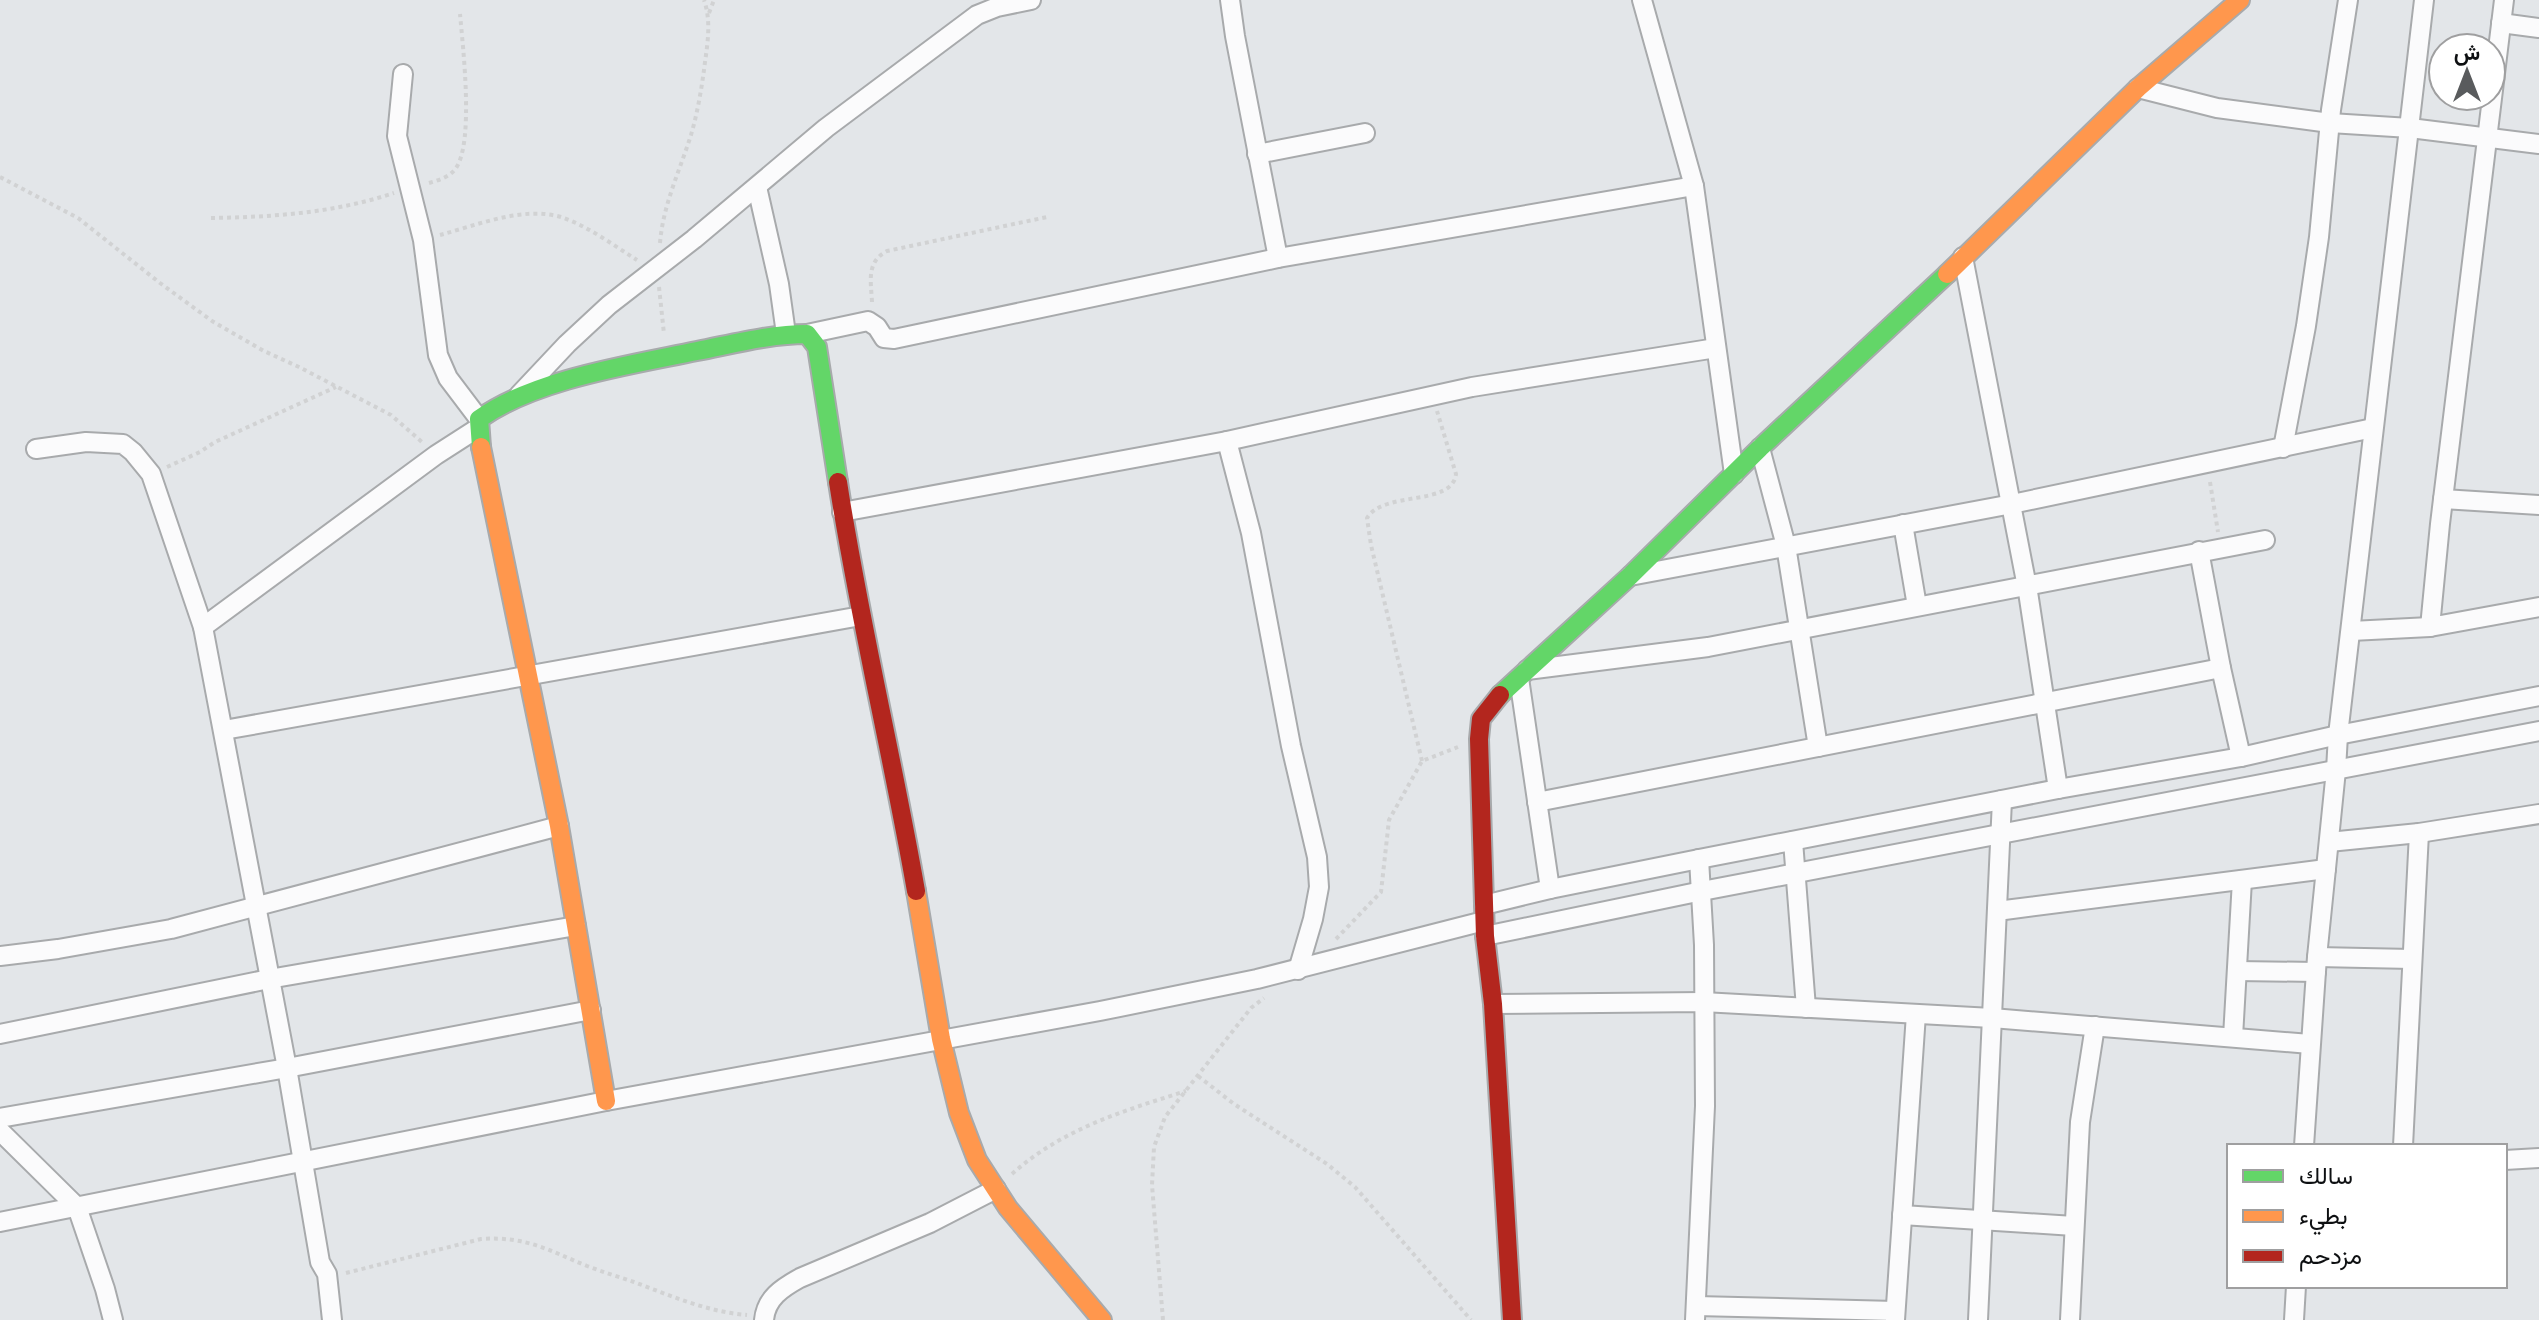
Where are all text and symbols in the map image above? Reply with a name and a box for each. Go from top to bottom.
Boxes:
north arrow [2427,32,2507,112]
text: ش [2454,35,2480,69]
legend [2227,1144,2507,1288]
text: سالك [2299,1157,2353,1193]
text: بطيء [2299,1197,2348,1235]
text: مزدحم [2299,1237,2362,1273]

